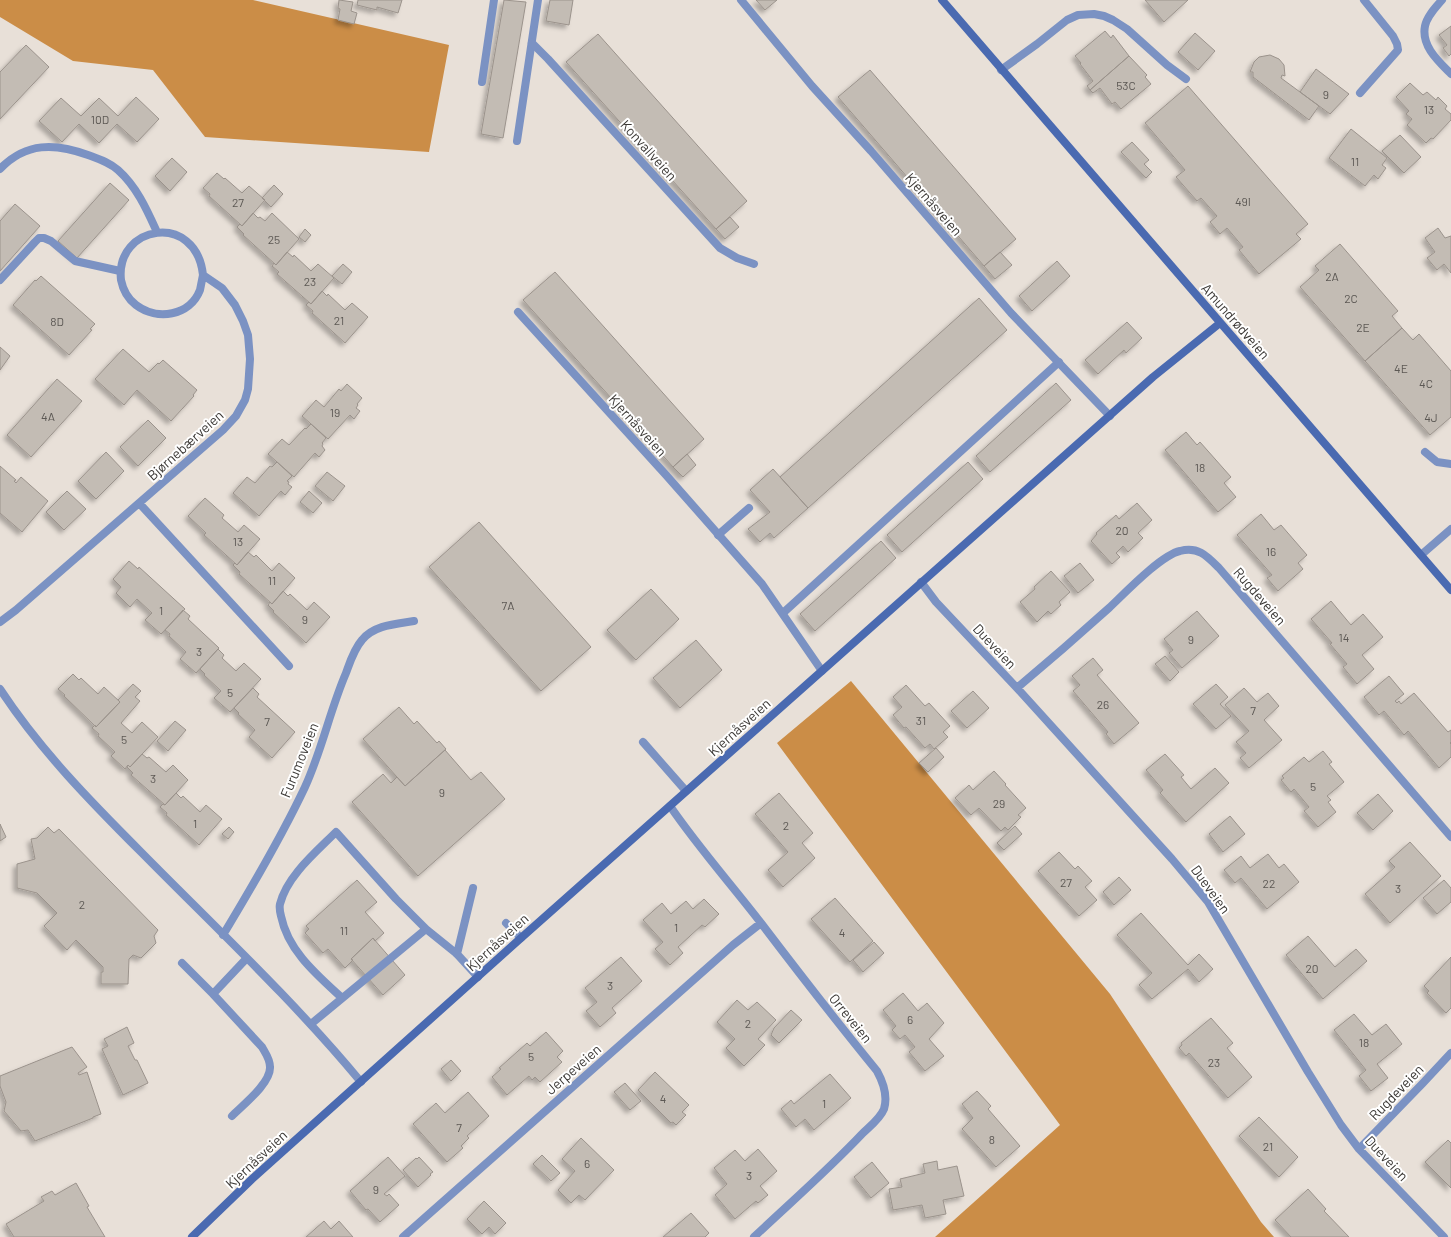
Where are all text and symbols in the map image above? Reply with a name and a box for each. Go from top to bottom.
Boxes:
house number: 53C [1116,78,1136,92]
house number: 9 [1323,87,1329,101]
house number: 13 [1424,102,1434,116]
house number: 10D [91,112,109,126]
street label: Konvallveien [617,116,681,184]
house number: 11 [1351,154,1359,168]
street label: Kjernåsveien [902,169,966,239]
house number: 49I [1235,194,1251,208]
house number: 27 [232,195,244,209]
house number: 25 [268,232,280,246]
house number: 2A [1325,269,1339,283]
house number: 23 [304,274,316,288]
street label: Amundrødveien [1198,280,1274,362]
house number: 2C [1344,291,1358,305]
house number: 21 [334,313,344,327]
house number: 8D [50,314,64,328]
house number: 2E [1356,320,1370,334]
house number: 4E [1394,361,1408,375]
house number: 4C [1419,376,1433,390]
street label: Kjernåsveien [606,390,670,460]
house number: 19 [330,405,340,419]
street label: Bjørnebærveien [143,406,227,484]
house number: 4A [41,409,55,423]
house number: 4J [1424,410,1438,424]
house number: 18 [1195,460,1205,474]
house number: 20 [1115,523,1129,537]
house number: 13 [233,534,243,548]
house number: 16 [1266,544,1276,558]
street label: Rugdeveien [1230,564,1290,628]
house number: 11 [268,573,276,587]
house number: 7A [502,598,514,612]
house number: 1 [159,603,163,617]
house number: 9 [302,612,308,626]
street label: Dueveien [970,620,1020,672]
house number: 14 [1339,630,1349,644]
house number: 9 [1188,632,1194,646]
house number: 3 [196,644,202,658]
house number: 5 [227,685,233,699]
street label: Kjernåsveien [704,695,774,759]
house number: 26 [1097,697,1109,711]
house number: 7 [1250,703,1256,717]
house number: 31 [916,713,926,727]
house number: 7 [264,714,270,728]
street label: Furumoveien [276,720,322,800]
house number: 5 [121,732,127,746]
house number: 3 [150,771,156,785]
house number: 5 [1310,779,1316,793]
house number: 9 [439,785,445,799]
house number: 29 [993,796,1005,810]
house number: 1 [193,816,197,830]
house number: 2 [783,818,789,832]
street label: Dueveien [1188,861,1234,917]
house number: 27 [1060,875,1072,889]
house number: 22 [1263,876,1275,890]
house number: 3 [1395,881,1401,895]
house number: 2 [79,897,85,911]
street label: Kjernåsveien [462,910,532,974]
house number: 1 [674,920,678,934]
house number: 11 [340,923,348,937]
house number: 4 [839,925,845,939]
house number: 20 [1305,961,1319,975]
house number: 3 [607,978,613,992]
street label: Orreveien [826,990,876,1046]
house number: 6 [907,1012,913,1026]
house number: 2 [745,1016,751,1030]
house number: 18 [1359,1035,1369,1049]
street label: Jerpeveien [542,1040,604,1098]
house number: 5 [528,1049,534,1063]
house number: 23 [1208,1055,1220,1069]
street label: Rugdeveien [1365,1061,1427,1123]
house number: 4 [660,1091,666,1105]
house number: 1 [822,1096,826,1110]
house number: 7 [456,1120,462,1134]
street label: Kjernåsveien [222,1126,290,1192]
house number: 8 [989,1132,995,1146]
street label: Dueveien [1362,1132,1412,1184]
house number: 21 [1263,1139,1273,1153]
house number: 6 [584,1156,590,1170]
house number: 3 [746,1168,752,1182]
house number: 9 [373,1182,379,1196]

